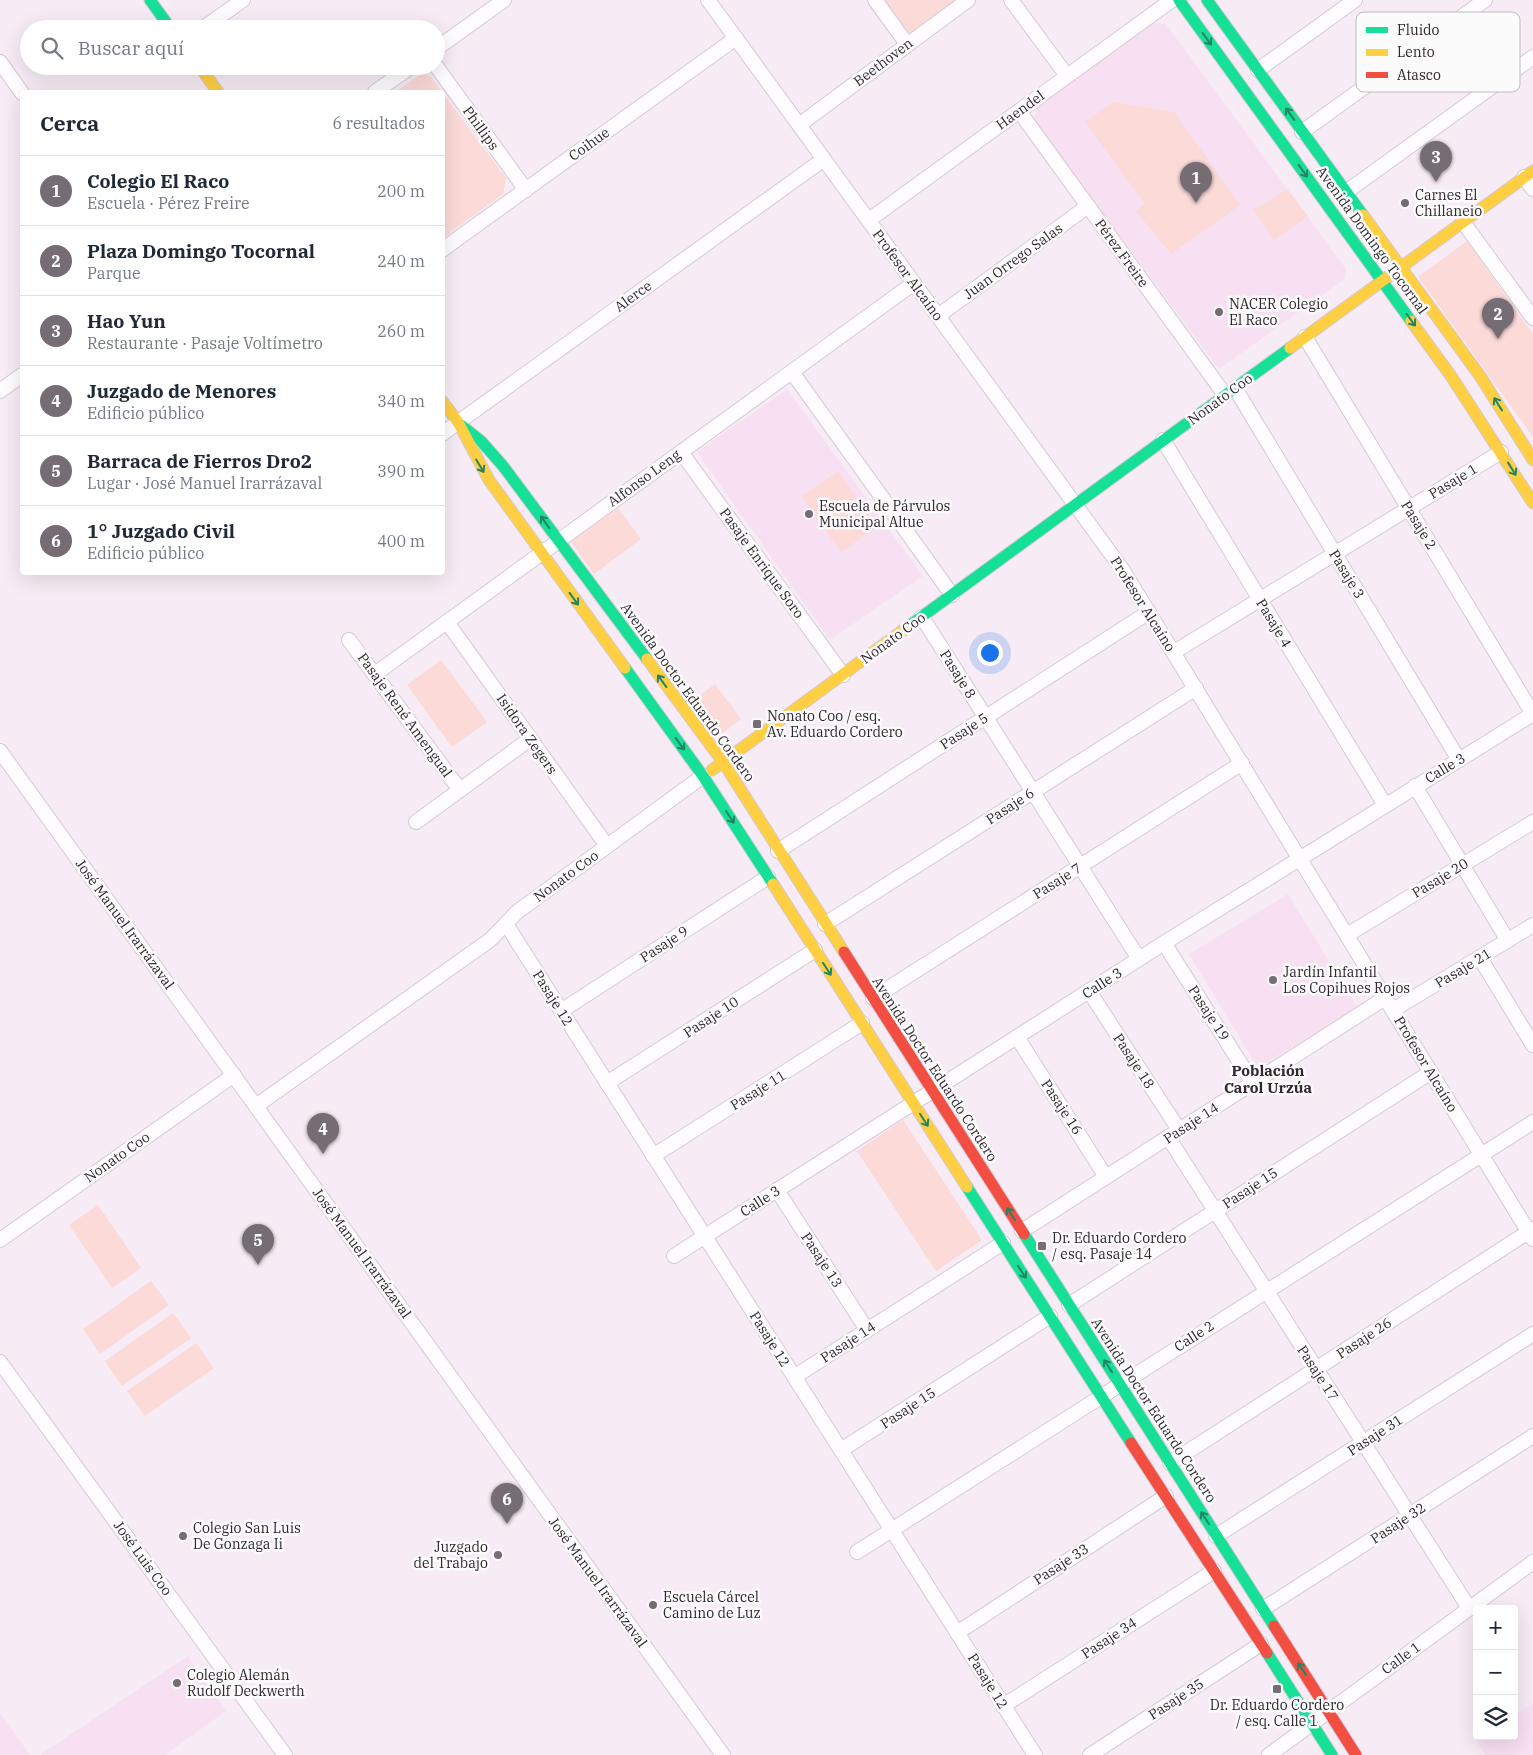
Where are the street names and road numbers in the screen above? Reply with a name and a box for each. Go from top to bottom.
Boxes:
street label: Beethoven [850,34,916,90]
street label: Haendel [992,86,1048,134]
street label: Phillips [459,102,503,154]
street label: Coihue [565,123,613,165]
street label: Avenida Domingo Tocornal [1312,162,1432,318]
street label: Pérez Freire [1091,215,1153,291]
street label: Juan Orrego Salas [960,219,1066,303]
street label: Profesor Alcaíno [869,226,947,324]
street label: Alerce [611,276,655,316]
street label: Nonato Coo [1184,369,1256,429]
street label: Alfonso Leng [604,445,684,510]
street label: Pasaje 1 [1425,459,1481,503]
street label: Pasaje 2 [1397,497,1441,553]
street label: Pasaje Enrique Soro [716,504,808,622]
street label: Pasaje 3 [1325,546,1369,602]
street label: Profesor Alcaíno [1107,553,1179,655]
street label: Pasaje 4 [1252,595,1296,651]
street label: Avenida Doctor Eduardo Cordero [617,599,759,785]
street label: Nonato Coo [857,608,929,668]
street label: Pasaje 8 [936,646,980,702]
street label: Pasaje René Amengual [354,649,456,781]
street label: Isidora Zegers [493,690,561,778]
street label: Pasaje 5 [936,709,992,753]
street label: Calle 3 [1421,749,1469,787]
street label: Pasaje 6 [982,784,1038,828]
street label: Nonato Coo [530,846,602,906]
street label: Pasaje 20 [1409,854,1471,902]
street label: José Manuel Irarrázaval [72,855,178,993]
street label: Pasaje 7 [1029,859,1085,903]
street label: Pasaje 9 [636,922,692,966]
street label: Pasaje 21 [1432,944,1494,992]
street label: Calle 3 [1079,963,1125,1003]
street label: Pasaje 12 [529,967,577,1029]
street label: Avenida Doctor Eduardo Cordero [868,973,1002,1165]
street label: Pasaje 19 [1184,982,1234,1044]
street label: Pasaje 10 [680,992,742,1042]
street label: Profesor Alcaíno [1390,1013,1462,1115]
street label: Pasaje 18 [1109,1030,1159,1092]
street label: Pasaje 11 [727,1066,789,1114]
street label: Pasaje 16 [1037,1076,1087,1138]
street label: Pasaje 14 [1160,1098,1222,1148]
street label: Nonato Coo [81,1128,153,1186]
street label: Pasaje 15 [1219,1163,1281,1213]
street label: Calle 3 [737,1181,783,1221]
street label: José Manuel Irarrázaval [309,1184,415,1322]
street label: Pasaje 13 [797,1229,847,1291]
street label: Pasaje 12 [746,1308,794,1370]
street label: Pasaje 26 [1333,1313,1395,1363]
street label: Avenida Doctor Eduardo Cordero [1087,1314,1221,1506]
street label: Calle 2 [1171,1316,1217,1356]
street label: Pasaje 14 [817,1317,879,1367]
street label: Pasaje 17 [1293,1342,1343,1404]
street label: Pasaje 15 [877,1383,939,1433]
street label: Pasaje 31 [1344,1410,1406,1460]
street label: Pasaje 32 [1367,1498,1429,1548]
street label: José Manuel Irarrázaval [545,1513,651,1651]
street label: José Luis Coo [110,1517,176,1599]
street label: Pasaje 33 [1030,1539,1092,1589]
street label: Pasaje 34 [1078,1613,1140,1663]
street label: Calle 1 [1378,1638,1424,1678]
street label: Pasaje 12 [964,1650,1012,1712]
street label: Pasaje 35 [1145,1674,1207,1724]

